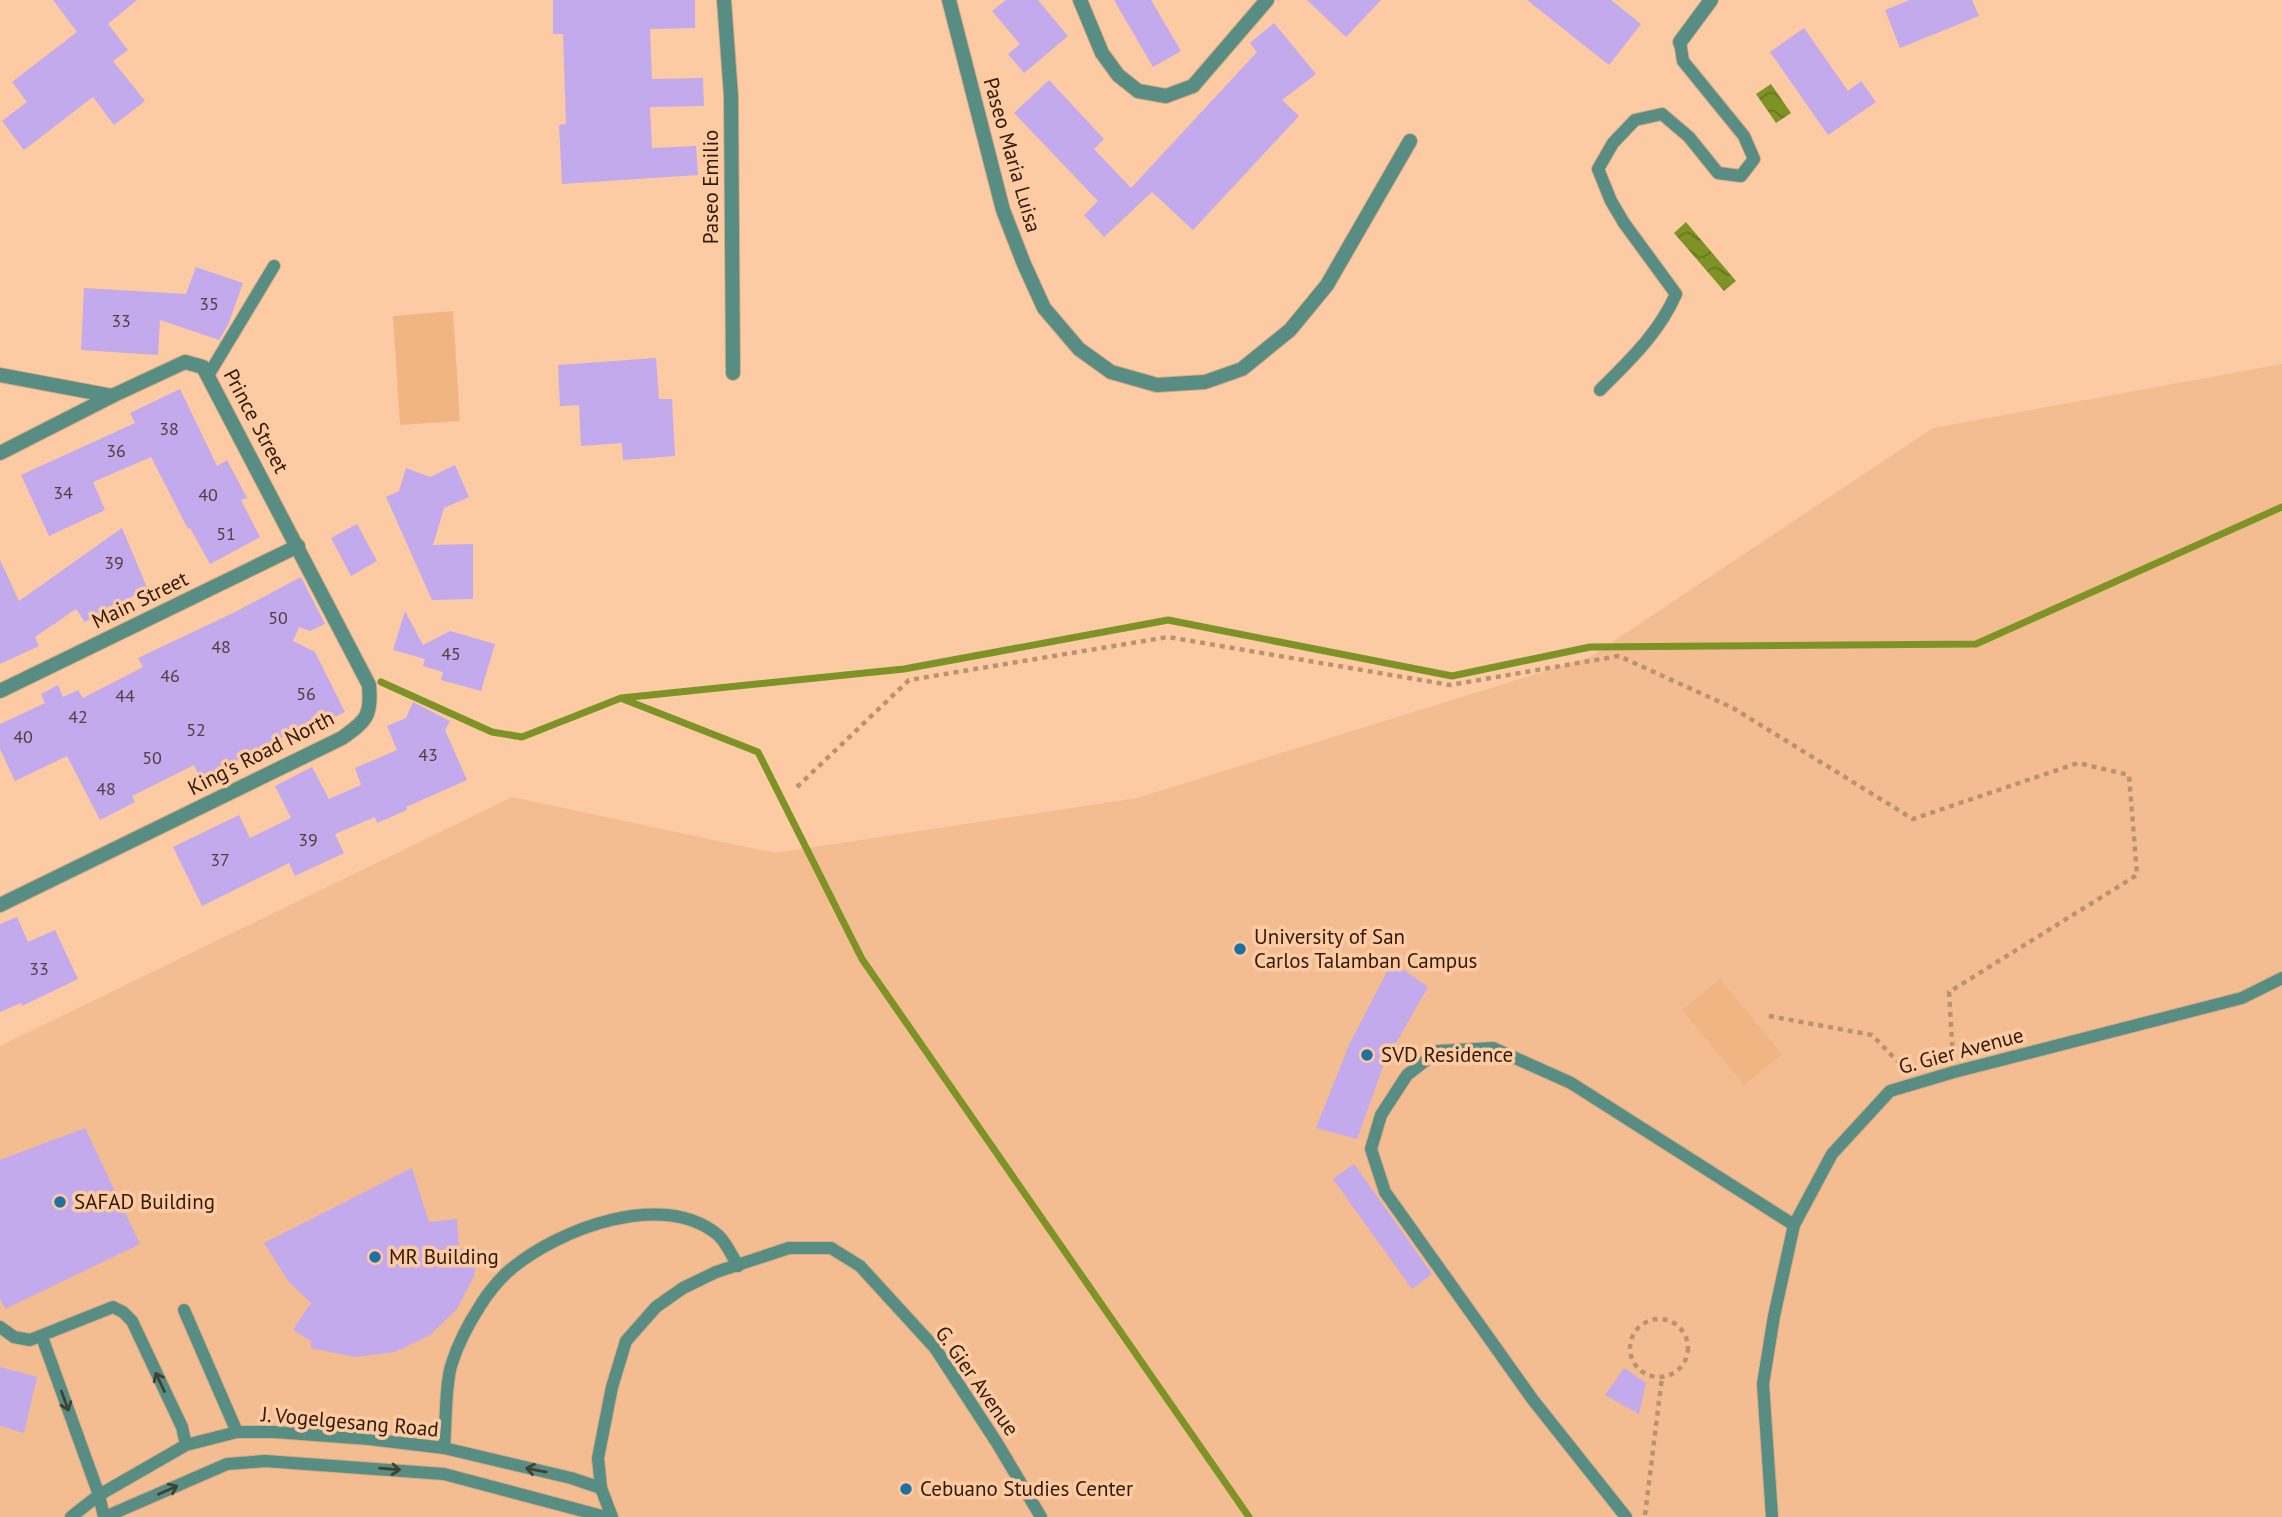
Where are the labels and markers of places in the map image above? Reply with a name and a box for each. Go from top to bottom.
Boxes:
place label: University of San Carlos Talamban Campus [1254,923,1477,974]
marker: University of San Carlos Talamban Campus [1232,941,1248,957]
place label: SVD Residence [1381,1041,1513,1068]
marker: SVD Residence [1359,1047,1375,1063]
place label: SAFAD Building [74,1188,215,1215]
marker: SAFAD Building [52,1194,68,1210]
place label: MR Building [389,1243,499,1270]
marker: MR Building [367,1249,383,1265]
place label: Cebuano Studies Center [920,1475,1133,1502]
marker: Cebuano Studies Center [898,1481,914,1497]

